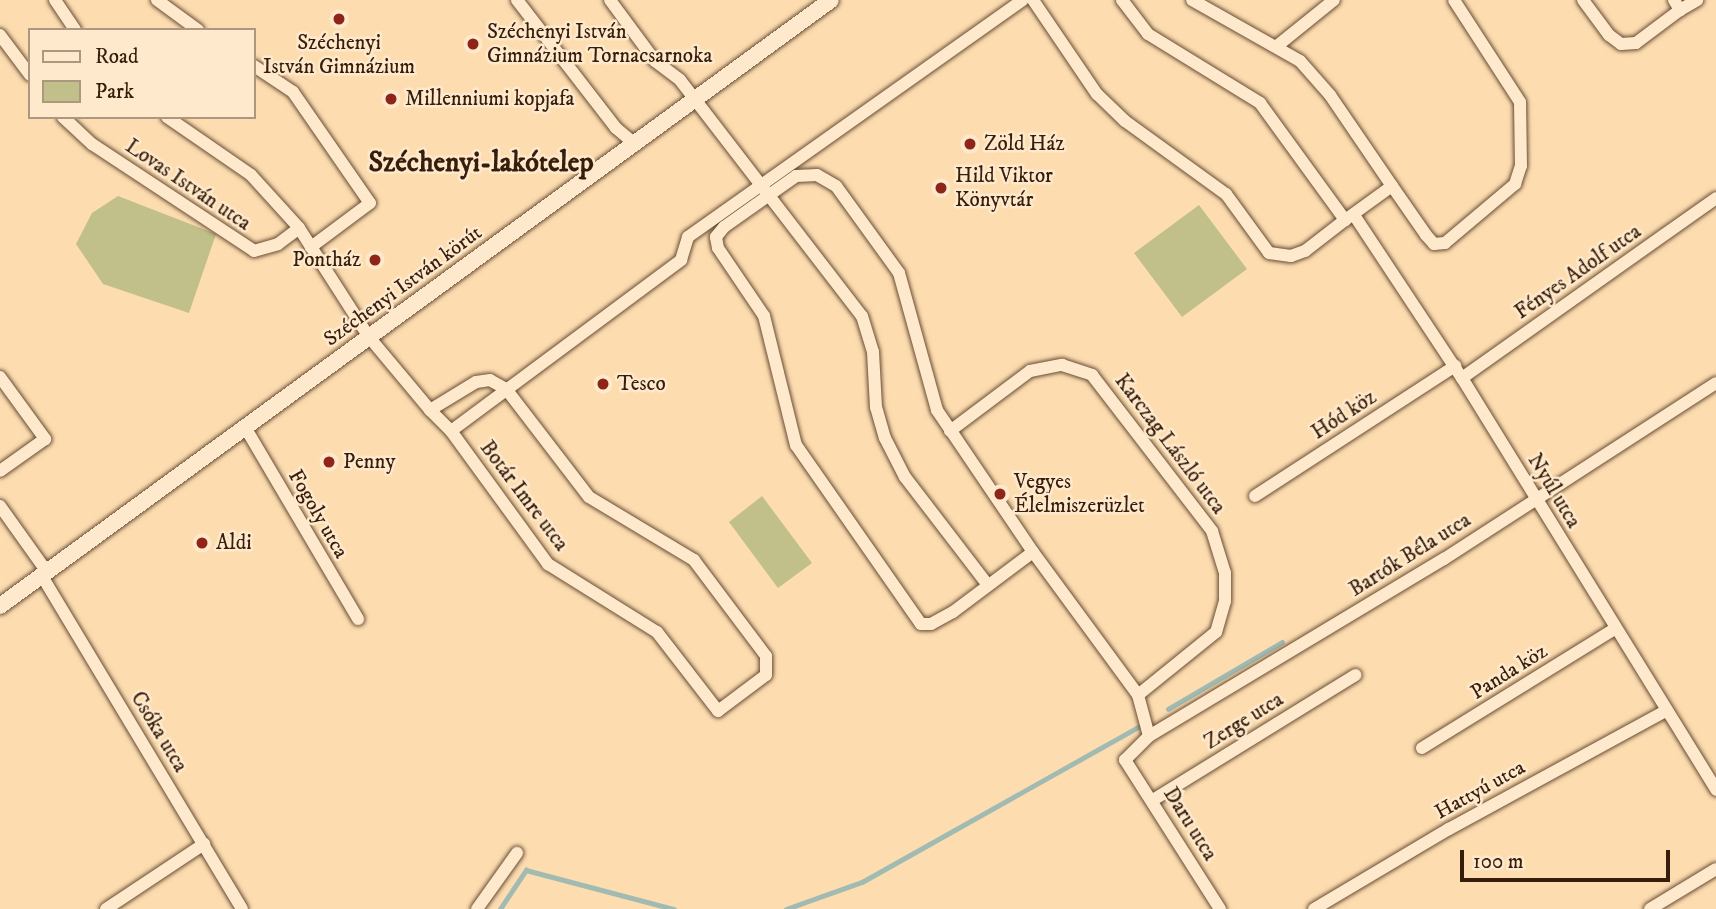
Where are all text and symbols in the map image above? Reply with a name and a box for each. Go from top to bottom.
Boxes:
marker: Széchenyi István Gimnázium [331,11,347,27]
place label: Széchenyi István Gimnázium Tornacsarnoka [487,19,712,69]
legend [28,28,256,119]
place label: Széchenyi István Gimnázium [263,30,415,80]
marker: Széchenyi István Gimnázium Tornacsarnoka [465,36,481,52]
text: Road [95,44,139,70]
text: Park [95,79,134,105]
place label: Millenniumi kopjafa [405,86,575,112]
marker: Millenniumi kopjafa [383,91,399,107]
place label: Zöld Ház [984,131,1065,157]
street label: Lovas István utca [120,134,256,236]
marker: Zöld Ház [962,136,978,152]
district label: Széchenyi-lakótelep [369,146,593,180]
place label: Hild Viktor Könyvtár [955,163,1053,213]
marker: Hild Viktor Könyvtár [933,180,949,196]
street label: Fényes Adolf utca [1510,219,1646,325]
street label: Széchenyi István körút [319,220,487,352]
place label: Pontház [292,247,361,273]
marker: Pontház [367,252,383,268]
street label: Karczag László utca [1109,369,1231,519]
place label: Tesco [617,371,666,397]
marker: Tesco [595,376,611,392]
street label: Hód köz [1307,385,1381,445]
street label: Botár Imre utca [474,436,574,556]
place label: Penny [343,449,395,475]
street label: Nyúl utca [1522,449,1586,533]
marker: Penny [321,454,337,470]
street label: Fogoly utca [283,465,353,563]
place label: Vegyes Élelmiszerüzlet [1014,469,1145,519]
marker: Vegyes Élelmiszerüzlet [992,486,1008,502]
street label: Bartók Béla utca [1345,508,1475,602]
place label: Aldi [216,530,252,556]
marker: Aldi [194,535,210,551]
street label: Panda köz [1466,639,1552,705]
street label: Csóka utca [125,687,193,777]
street label: Zerge utca [1200,687,1288,755]
street label: Hattyú utca [1430,755,1530,825]
street label: Daru utca [1158,783,1222,865]
scale bar [1464,836,1674,880]
text: 100 m [1473,849,1524,875]

